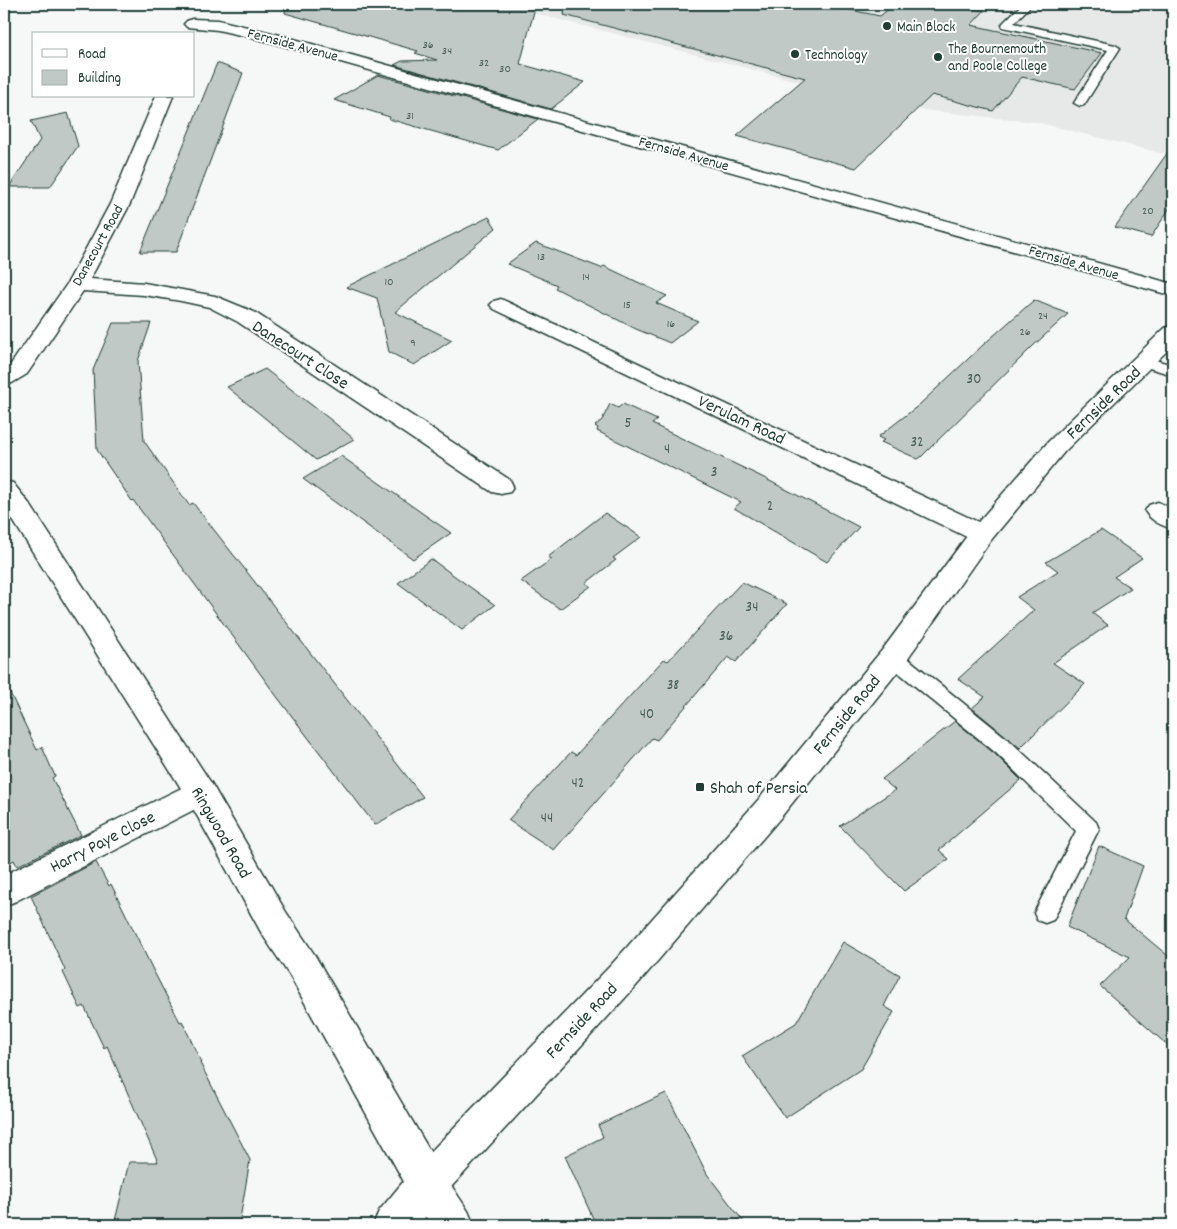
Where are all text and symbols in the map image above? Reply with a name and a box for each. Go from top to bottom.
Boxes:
place label: Main Block [897,17,955,39]
marker: Main Block [881,20,893,32]
street label: Fernside Avenue [245,23,341,69]
legend [32,32,195,98]
house number: 36 [422,37,434,54]
place label: The Bournemouth and Poole College [948,39,1048,78]
house number: 34 [442,43,452,60]
text: Road [78,44,106,66]
place label: Technology [805,45,868,67]
marker: Technology [789,48,801,60]
marker: The Bournemouth and Poole College [932,51,944,63]
house number: 32 [479,55,489,72]
house number: 30 [499,61,511,78]
text: Building [78,68,121,90]
house number: 31 [406,108,414,125]
street label: Fernside Avenue [636,132,732,178]
street label: Danecourt Road [67,201,130,291]
house number: 20 [1142,203,1154,220]
street label: Fernside Avenue [1026,241,1122,287]
house number: 13 [537,249,545,266]
house number: 14 [582,269,590,286]
house number: 10 [384,274,394,291]
house number: 15 [623,297,631,314]
house number: 24 [1038,308,1048,325]
street label: Danecourt Close [246,315,353,397]
house number: 16 [667,316,675,333]
house number: 26 [1019,324,1031,341]
house number: 9 [410,335,416,352]
street label: Fernside Road [1062,361,1148,446]
house number: 30 [967,369,981,391]
street label: Verulam Road [693,390,789,452]
house number: 5 [625,413,632,435]
house number: 32 [910,432,924,454]
house number: 4 [664,439,670,461]
house number: 3 [711,462,717,484]
house number: 2 [767,496,773,518]
house number: 34 [746,597,758,619]
house number: 36 [719,626,733,648]
street label: Fernside Road [808,670,888,761]
house number: 38 [667,675,679,697]
house number: 40 [640,704,654,726]
house number: 42 [572,773,584,795]
place label: Shah of Persia [710,777,808,802]
marker: Shah of Persia [694,781,706,793]
street label: Ringwood Road [183,783,256,884]
street label: Harry Paye Close [46,806,160,880]
house number: 44 [541,808,553,830]
street label: Fernside Road [541,978,625,1065]

